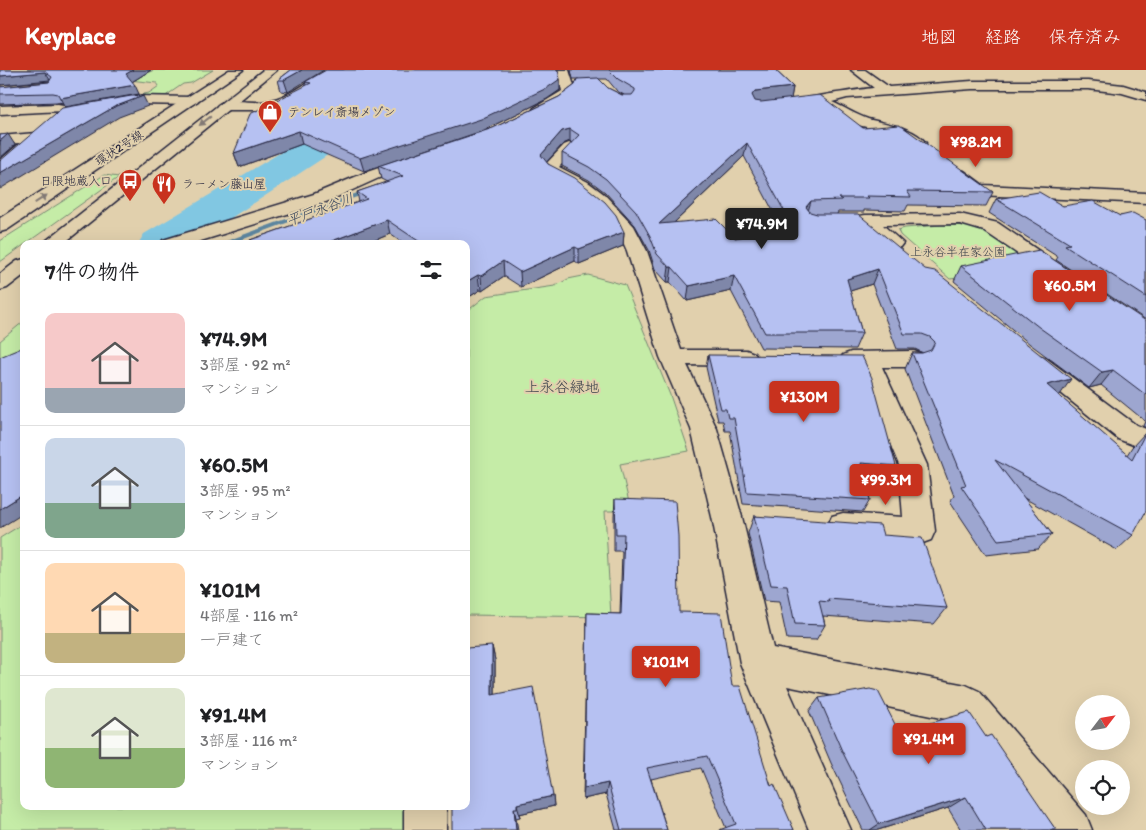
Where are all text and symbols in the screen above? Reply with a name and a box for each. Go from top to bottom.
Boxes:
text: Keyplace [25,21,116,50]
text: 地図 [921,26,957,48]
text: 経路 [985,26,1021,48]
text: 保存済み [1049,26,1121,48]
shop icon: テンレイ斎場メゾン [257,99,283,133]
place label: テンレイ斎場メゾン [288,105,396,119]
one-way arrow [198,115,211,126]
pin: ¥98.2M [935,126,1017,168]
street label: 環状2号線 [92,127,146,169]
text: ¥98.2M [950,132,1002,151]
bus stop icon: 日限地蔵入口 [117,168,143,202]
restaurant icon: ラーメン藤山屋 [151,171,177,205]
place label: 日限地蔵入口 [40,174,112,188]
place label: ラーメン藤山屋 [182,177,266,191]
water label: 平戸永谷川 [284,190,356,229]
one-way arrow [34,195,48,204]
pin: ¥74.9M [721,208,803,250]
text: ¥74.9M [736,214,788,233]
park label: 上永谷半在家公園 [910,245,1006,259]
icon: filters [417,256,445,284]
text: 7件の物件 [45,259,139,284]
pin: ¥60.5M [1029,270,1111,312]
text: ¥60.5M [1044,276,1096,295]
text: ¥74.9M [200,326,267,351]
icon: home [85,333,145,393]
text: 3部屋 · 92 m² [200,355,291,374]
park label: 上永谷緑地 [524,378,600,396]
text: マンション [200,379,279,398]
pin: ¥130M [769,380,839,423]
text: ¥130M [780,387,828,406]
text: ¥60.5M [200,452,269,477]
icon: home [85,458,145,518]
pin: ¥99.3M [845,464,927,506]
text: ¥99.3M [861,470,911,489]
text: 3部屋 · 95 m² [200,481,291,500]
text: マンション [200,505,279,524]
text: ¥101M [200,577,261,602]
icon: home [85,583,145,643]
text: 4部屋 · 116 m² [200,606,298,625]
text: 一戸建て [200,630,264,649]
pin: ¥101M [631,646,701,688]
text: ¥101M [643,652,689,671]
north arrow [1075,695,1130,750]
map controls [1075,695,1130,815]
text: ¥91.4M [200,702,267,727]
icon: home [85,708,145,768]
pin: ¥91.4M [888,722,970,765]
text: ¥91.4M [904,729,954,748]
text: 3部屋 · 116 m² [200,731,297,750]
text: マンション [200,755,279,774]
button: locate [1075,760,1130,815]

